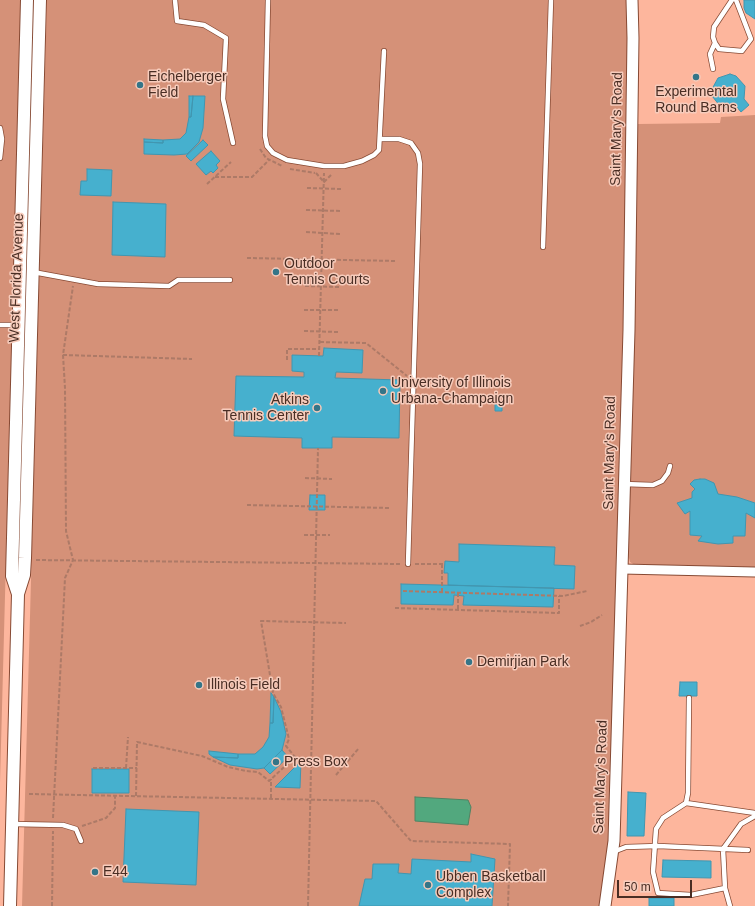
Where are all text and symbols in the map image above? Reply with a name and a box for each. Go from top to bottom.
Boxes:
place label: Eichelberger Field [148,69,227,102]
street label: Saint Mary's Road [608,72,626,186]
marker: Experimental Round Barns [691,72,701,82]
marker: Eichelberger Field [135,80,145,90]
place label: Experimental Round Barns [655,84,737,116]
street label: West Florida Avenue [6,213,28,343]
place label: Outdoor Tennis Courts [284,256,370,288]
marker: Outdoor Tennis Courts [271,267,281,277]
place label: University of Illinois Urbana-Champaign [391,375,513,408]
marker: University of Illinois Urbana-Champaign [378,386,388,396]
place label: Atkins Tennis Center [223,392,309,424]
street label: Saint Mary's Road [601,396,619,510]
marker: Atkins Tennis Center [312,403,322,413]
place label: Demirjian Park [477,654,569,670]
marker: Demirjian Park [464,657,474,667]
place label: Illinois Field [207,677,280,693]
marker: Illinois Field [194,680,204,690]
street label: Saint Mary's Road [591,720,611,834]
place label: Press Box [284,754,348,770]
marker: Press Box [271,757,281,767]
place label: E44 [103,864,128,880]
marker: E44 [90,867,100,877]
place label: Ubben Basketball Complex [436,869,546,902]
scale bar [619,872,694,898]
marker: Ubben Basketball Complex [423,880,433,890]
text: 50 m [624,880,651,894]

